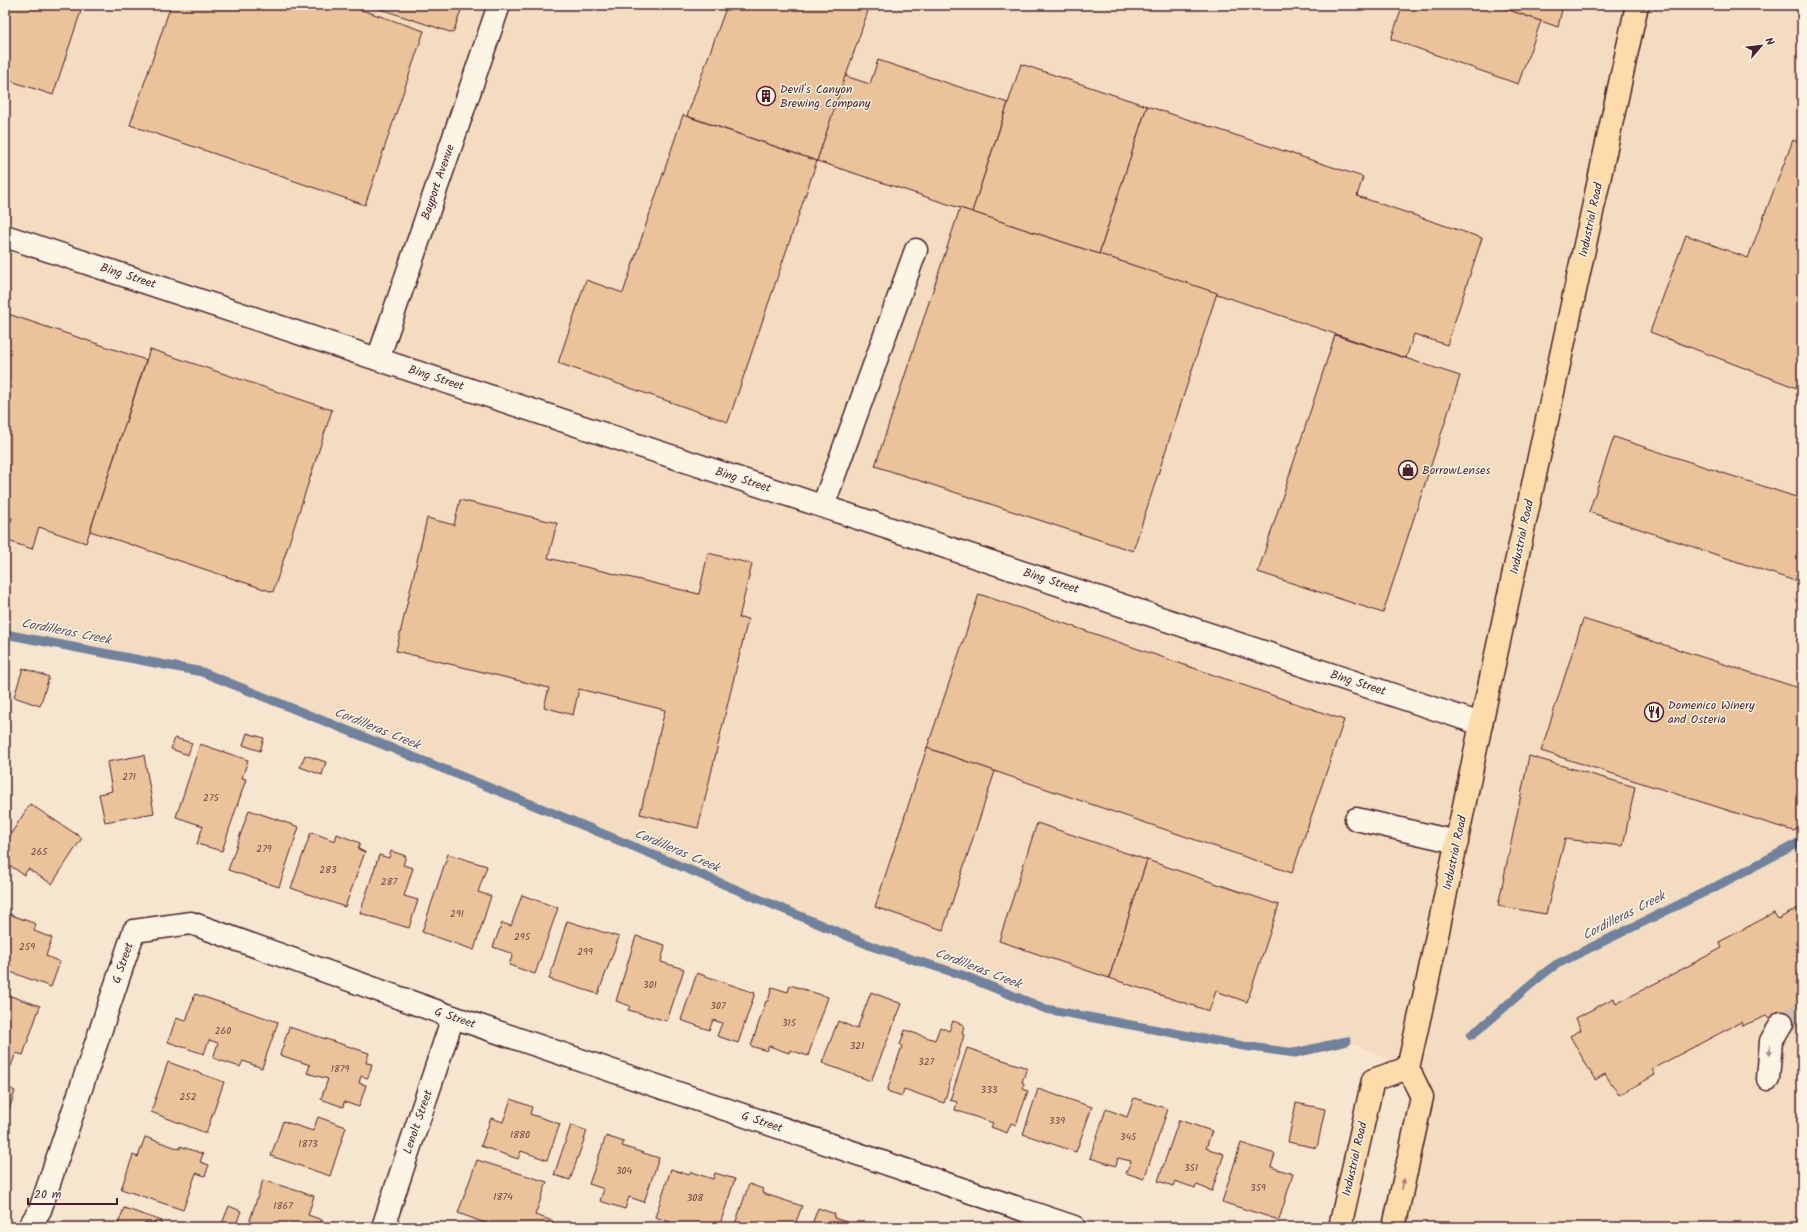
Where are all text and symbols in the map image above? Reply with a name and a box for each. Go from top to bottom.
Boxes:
north arrow [1741,26,1781,66]
text: N [1759,34,1779,49]
place label: Devil's Canyon Brewing Company [780,80,871,113]
building icon: Devil's Canyon Brewing Company [755,85,777,107]
street label: Bayport Avenue [416,141,460,222]
street label: Industrial Road [1574,180,1608,259]
street label: Bing Street [98,258,159,294]
street label: Bing Street [406,360,467,396]
shop icon: BorrowLenses [1397,459,1419,481]
place label: BorrowLenses [1422,461,1491,480]
street label: Bing Street [713,462,774,498]
street label: Industrial Road [1505,497,1539,576]
street label: Bing Street [1021,563,1082,599]
water label: Cordilleras Creek [19,613,114,651]
street label: Bing Street [1328,665,1389,701]
place label: Domenico Winery and Osteria [1668,696,1755,729]
restaurant icon: Domenico Winery and Osteria [1643,701,1665,723]
water label: Cordilleras Creek [331,702,425,756]
house number: 271 [122,769,136,785]
house number: 275 [203,790,220,806]
street label: Industrial Road [1438,813,1472,892]
water label: Cordilleras Creek [631,824,725,879]
house number: 279 [256,841,272,857]
house number: 265 [31,844,48,860]
house number: 283 [319,862,337,878]
house number: 287 [381,874,398,890]
water label: Cordilleras Creek [1579,885,1671,946]
house number: 291 [450,906,464,922]
house number: 295 [514,929,531,945]
house number: 259 [19,939,35,955]
street label: G Street [107,939,139,986]
water label: Cordilleras Creek [932,943,1026,996]
house number: 299 [577,944,593,960]
house number: 301 [643,977,657,993]
house number: 307 [710,998,726,1014]
street label: G Street [432,1002,479,1034]
house number: 315 [782,1015,797,1031]
house number: 260 [215,1023,231,1039]
house number: 321 [850,1038,864,1054]
one-way arrow [1767,1044,1774,1056]
house number: 327 [918,1054,934,1070]
house number: 1879 [331,1061,349,1077]
house number: 333 [980,1082,998,1098]
street label: Lenolt Street [398,1087,438,1157]
house number: 252 [180,1089,197,1105]
street label: G Street [739,1106,786,1138]
house number: 339 [1049,1113,1065,1129]
street label: Industrial Road [1337,1119,1373,1198]
house number: 1880 [510,1127,530,1143]
house number: 345 [1120,1129,1137,1145]
house number: 1873 [298,1136,318,1152]
house number: 351 [1184,1160,1198,1176]
house number: 304 [616,1163,633,1179]
one-way arrow [1401,1178,1407,1190]
scale bar [28,1180,117,1206]
house number: 359 [1250,1180,1266,1196]
text: 20 m [34,1185,62,1204]
house number: 1874 [493,1189,513,1205]
house number: 308 [687,1190,704,1206]
house number: 1867 [273,1198,293,1214]

